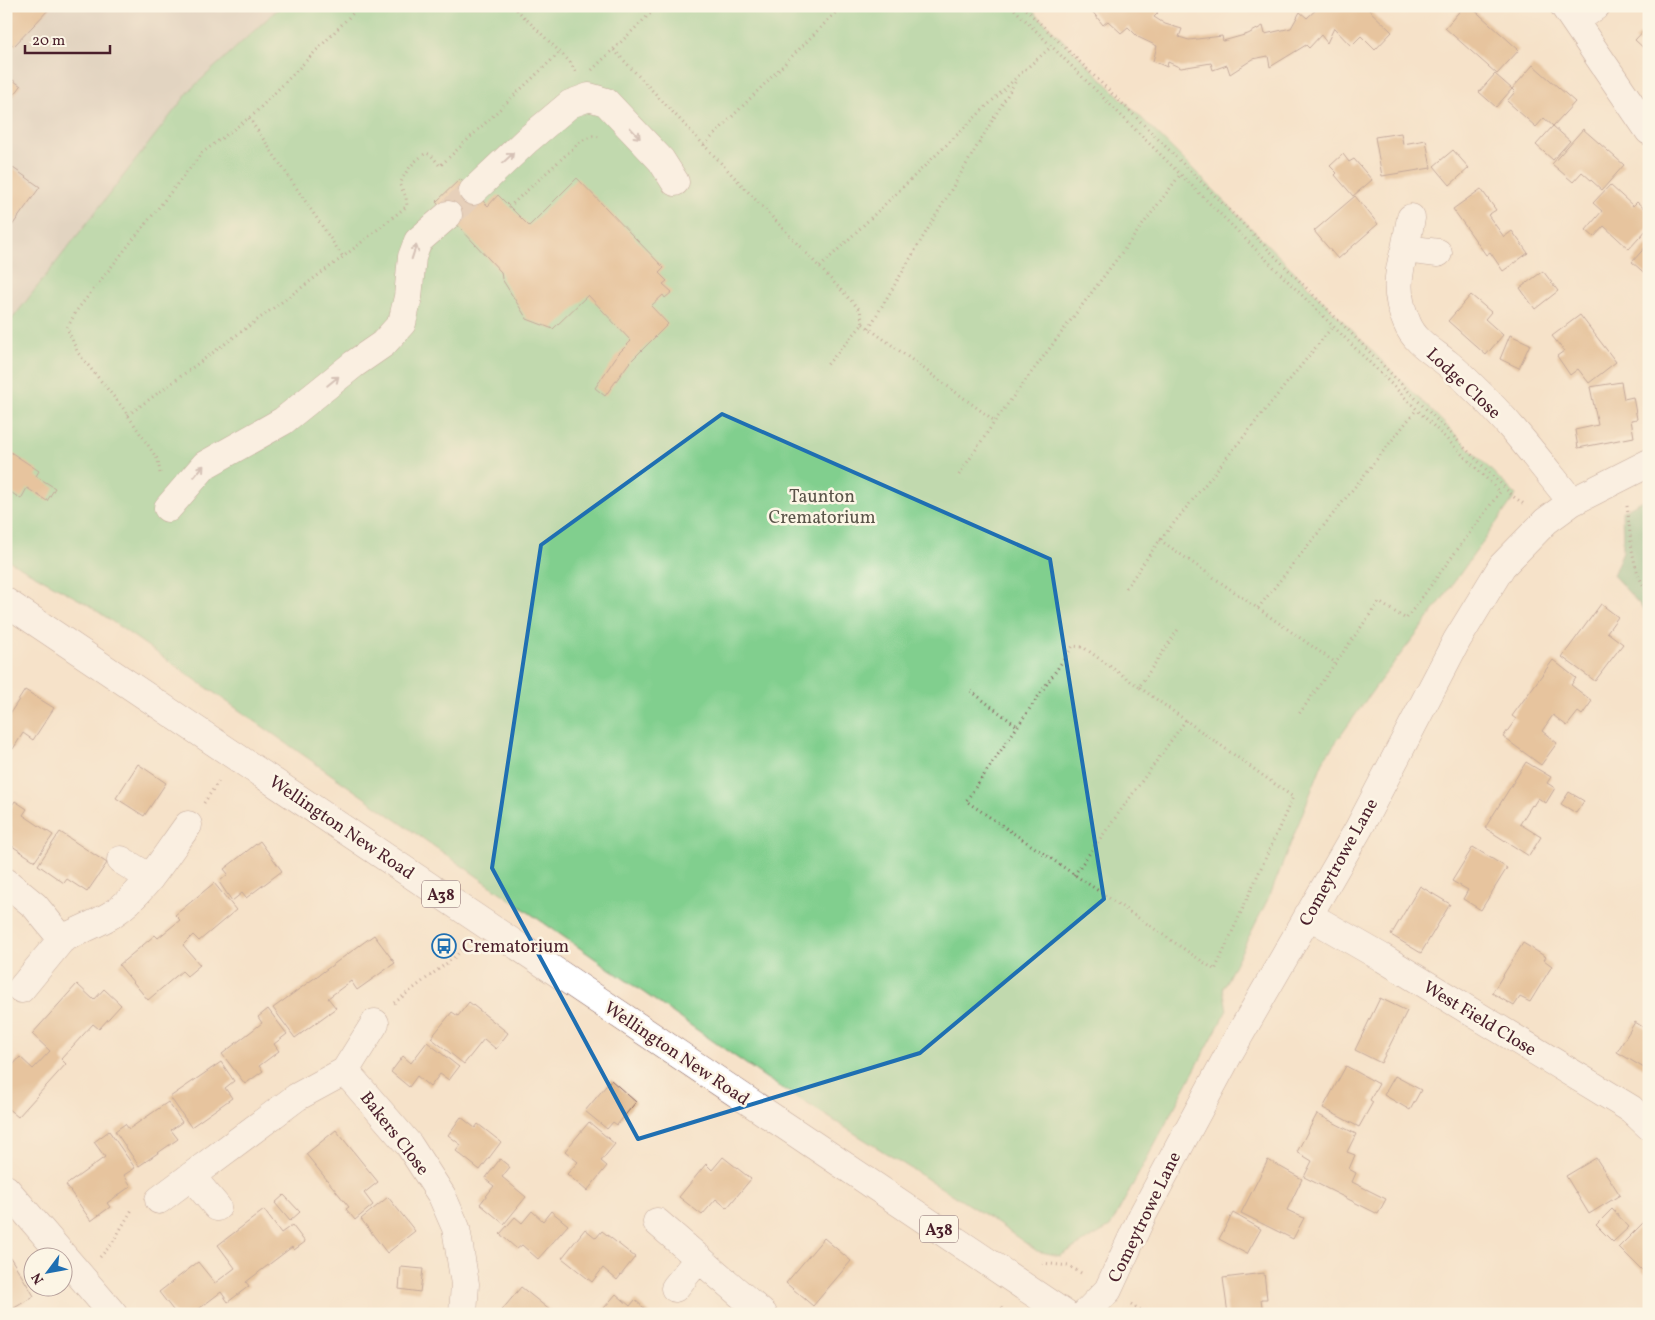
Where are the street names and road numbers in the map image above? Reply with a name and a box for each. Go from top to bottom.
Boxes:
street label: Lodge Close [1420,343,1506,425]
street label: Wellington New Road [263,770,419,886]
street label: Comeytrowe Lane [1294,794,1385,931]
road number: A38 [422,881,460,908]
street label: West Field Close [1418,976,1541,1063]
street label: Wellington New Road [598,996,754,1112]
street label: Bakers Close [353,1087,434,1181]
street label: Comeytrowe Lane [1103,1148,1188,1287]
road number: A38 [920,1216,958,1242]

